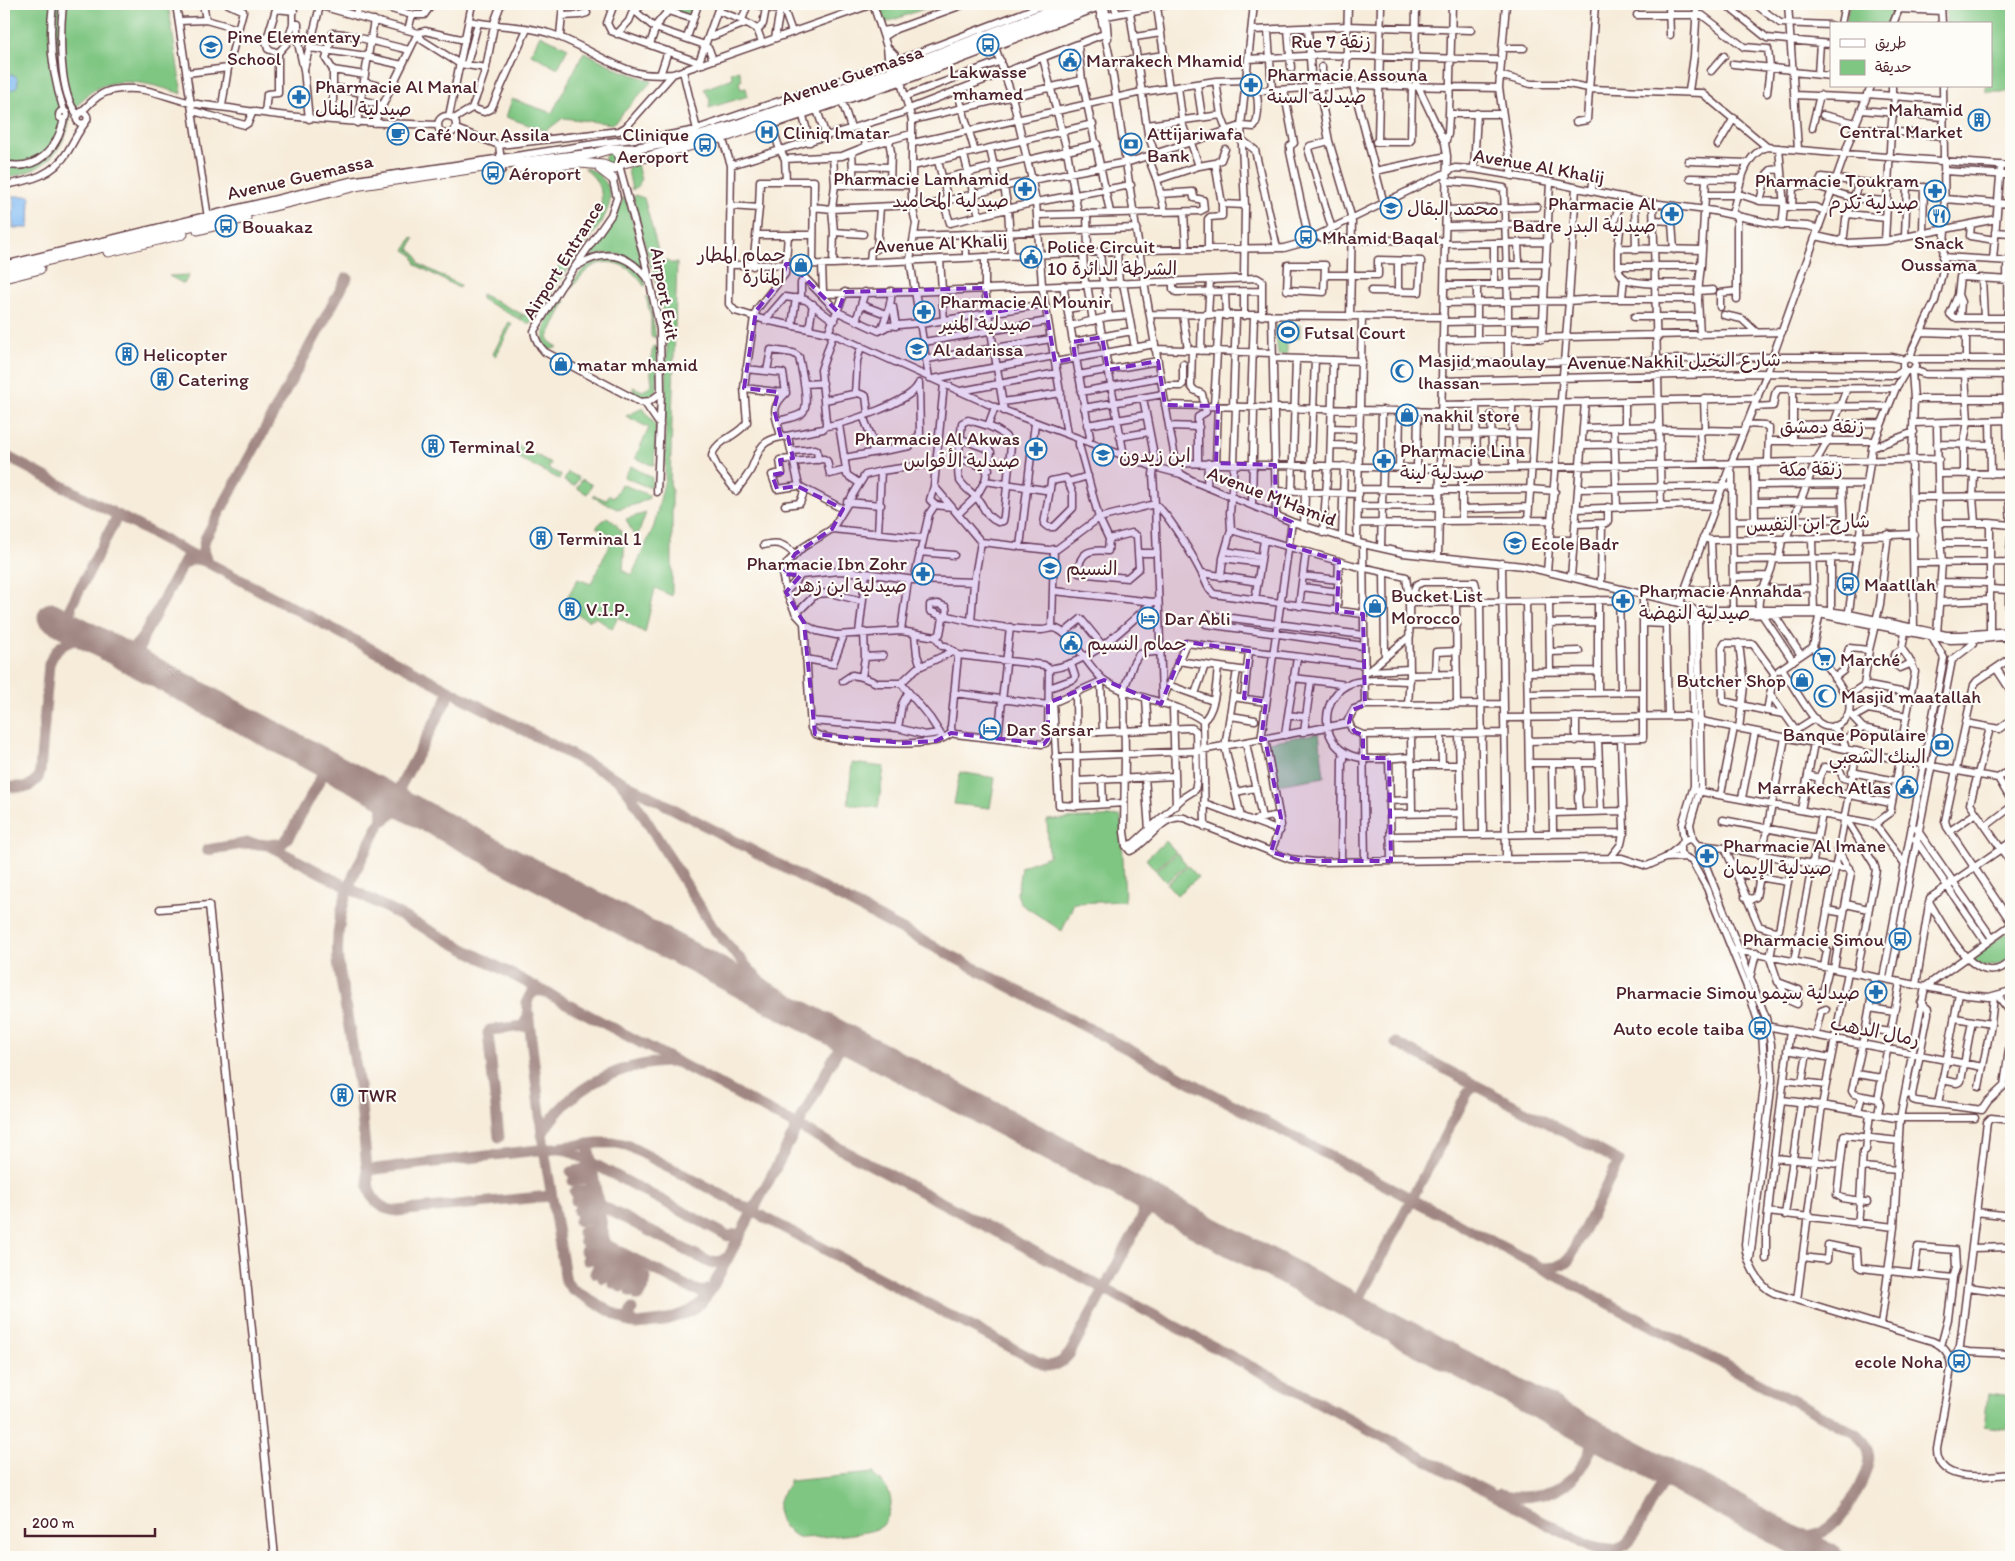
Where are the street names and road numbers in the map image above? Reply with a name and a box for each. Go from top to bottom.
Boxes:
street label: Rue 7 زنقة [1291,30,1371,53]
street label: Avenue Guemassa [778,40,926,110]
street label: Avenue Al Khalij [1472,143,1606,189]
street label: Avenue Guemassa [225,149,375,205]
street label: Airport Entrance [517,196,609,324]
street label: Avenue Al Khalij [874,228,1008,258]
street label: Airport Exit [646,246,684,342]
street label: Avenue Nakhil شارع النخيل [1567,348,1781,376]
street label: زنقة دمشق [1780,415,1864,438]
street label: زنقة مكة [1779,457,1843,481]
street label: Avenue M'Hamid [1204,461,1340,531]
street label: شارح ابن النفيس [1746,509,1870,538]
street label: رمال الدهب [1828,1011,1922,1051]

